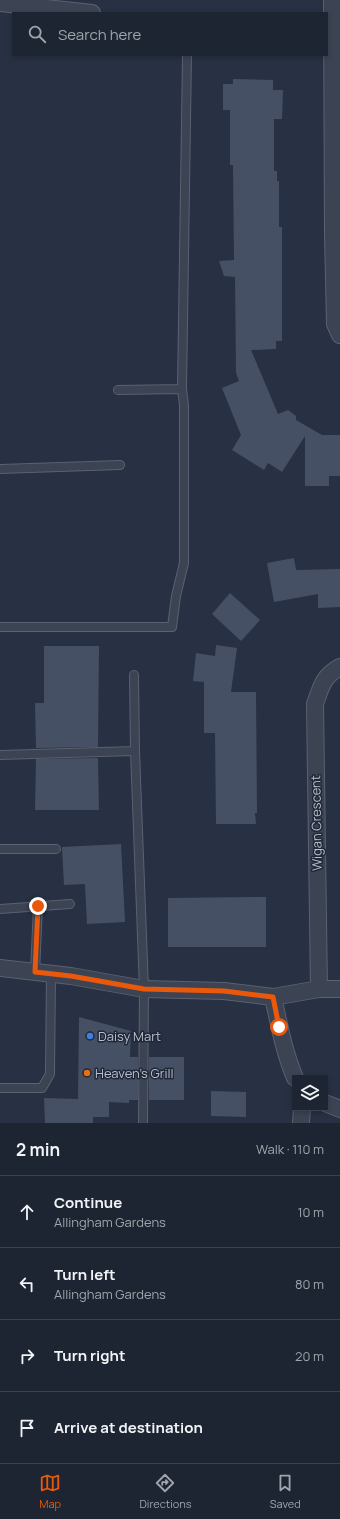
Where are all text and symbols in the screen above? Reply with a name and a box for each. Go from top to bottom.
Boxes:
search box [12,12,328,56]
icon: search [26,23,48,45]
text: Search here [58,24,141,45]
street label: Wigan Crescent [306,775,326,871]
route end [29,897,47,915]
route start [270,1018,288,1036]
place label: Daisy Mart [98,1027,161,1045]
marker: Daisy Mart [85,1031,95,1041]
place label: Heaven's Grill [95,1064,174,1082]
marker: Heaven's Grill [82,1068,92,1078]
map controls [292,1075,328,1111]
button: layers [292,1075,328,1111]
text: 2 min [16,1138,60,1161]
text: Walk · 110 m [256,1140,324,1158]
text: Continue [54,1192,122,1213]
icon: ahead [16,1201,38,1223]
text: 10 m [297,1203,324,1221]
text: Allingham Gardens [54,1213,166,1231]
text: Turn left [54,1264,116,1285]
icon: left [16,1273,38,1295]
text: 80 m [295,1275,324,1293]
text: Allingham Gardens [54,1285,166,1303]
icon: right [16,1345,38,1367]
text: Turn right [54,1345,125,1366]
text: 20 m [295,1347,324,1365]
icon: arrive [16,1417,38,1439]
text: Arrive at destination [54,1417,203,1438]
tab: Map [39,1472,61,1511]
tab: Directions [139,1472,192,1511]
tab: Saved [270,1472,301,1511]

